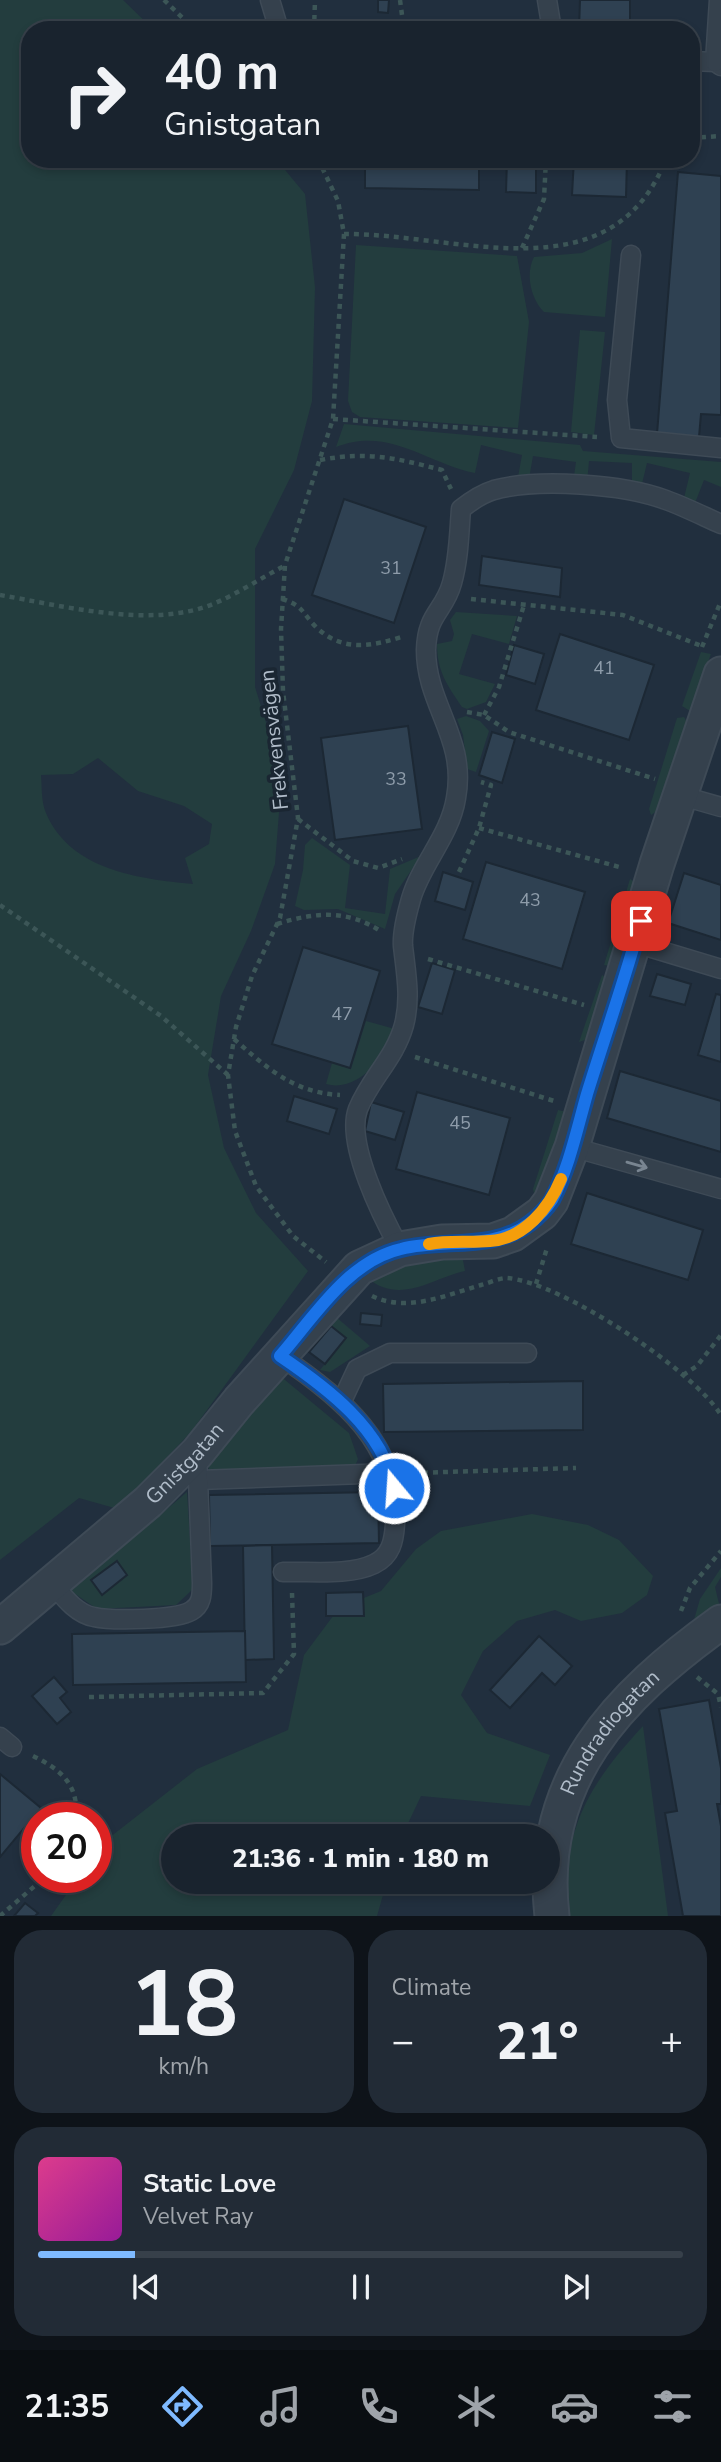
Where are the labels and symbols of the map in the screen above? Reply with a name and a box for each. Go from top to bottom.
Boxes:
house number: 31 [380,556,402,580]
house number: 41 [593,656,615,680]
street label: Frekvensvägen [253,669,295,811]
house number: 33 [385,767,407,791]
house number: 43 [519,888,541,912]
pin [611,891,671,951]
house number: 47 [331,1002,353,1026]
house number: 45 [449,1111,471,1135]
one-way arrow [626,1159,648,1172]
street label: Gnistgatan [139,1417,230,1511]
position arrow [357,1451,431,1525]
street label: Rundradiogatan [554,1663,666,1799]
speed limit sign: 20 [21,1802,112,1893]

